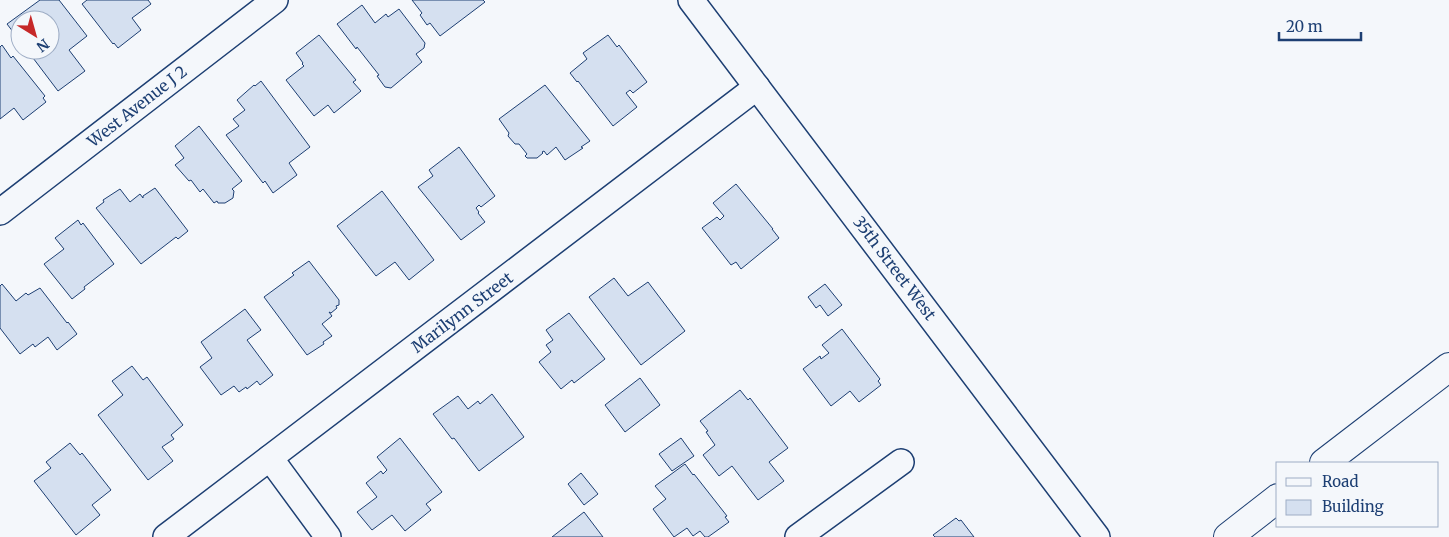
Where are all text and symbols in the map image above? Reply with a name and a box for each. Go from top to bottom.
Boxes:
north arrow [10,10,60,60]
scale bar [1279,10,1362,42]
text: 20 m [1286,17,1323,36]
text: N [33,35,53,56]
street label: West Avenue J 2 [82,61,191,152]
street label: 35th Street West [849,212,941,325]
street label: Marilynn Street [407,267,517,357]
legend [1276,462,1439,527]
text: Road [1322,472,1358,491]
text: Building [1322,497,1384,516]

